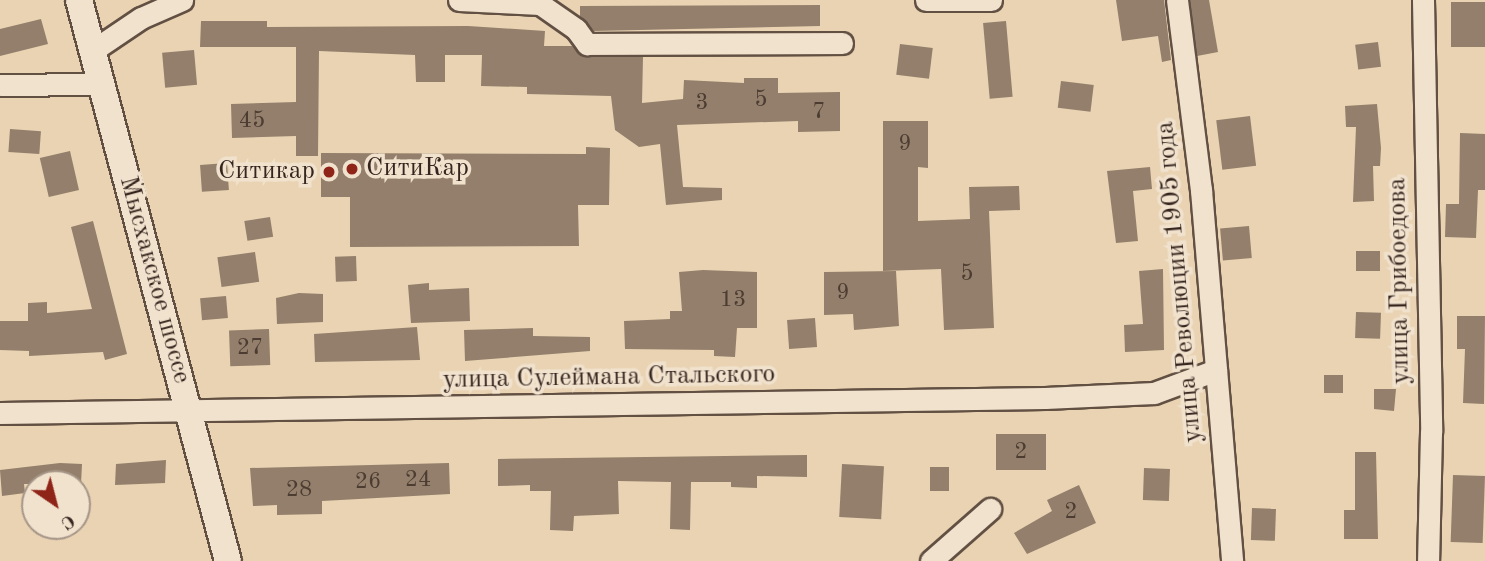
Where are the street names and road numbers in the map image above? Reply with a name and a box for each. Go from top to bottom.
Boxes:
street label: улица Революции 1905 года [1150,120,1210,444]
street label: Мысхакское шоссе [111,173,197,387]
street label: улица Грибоедова [1383,177,1417,385]
street label: улица Сулеймана Стальского [442,359,776,397]

